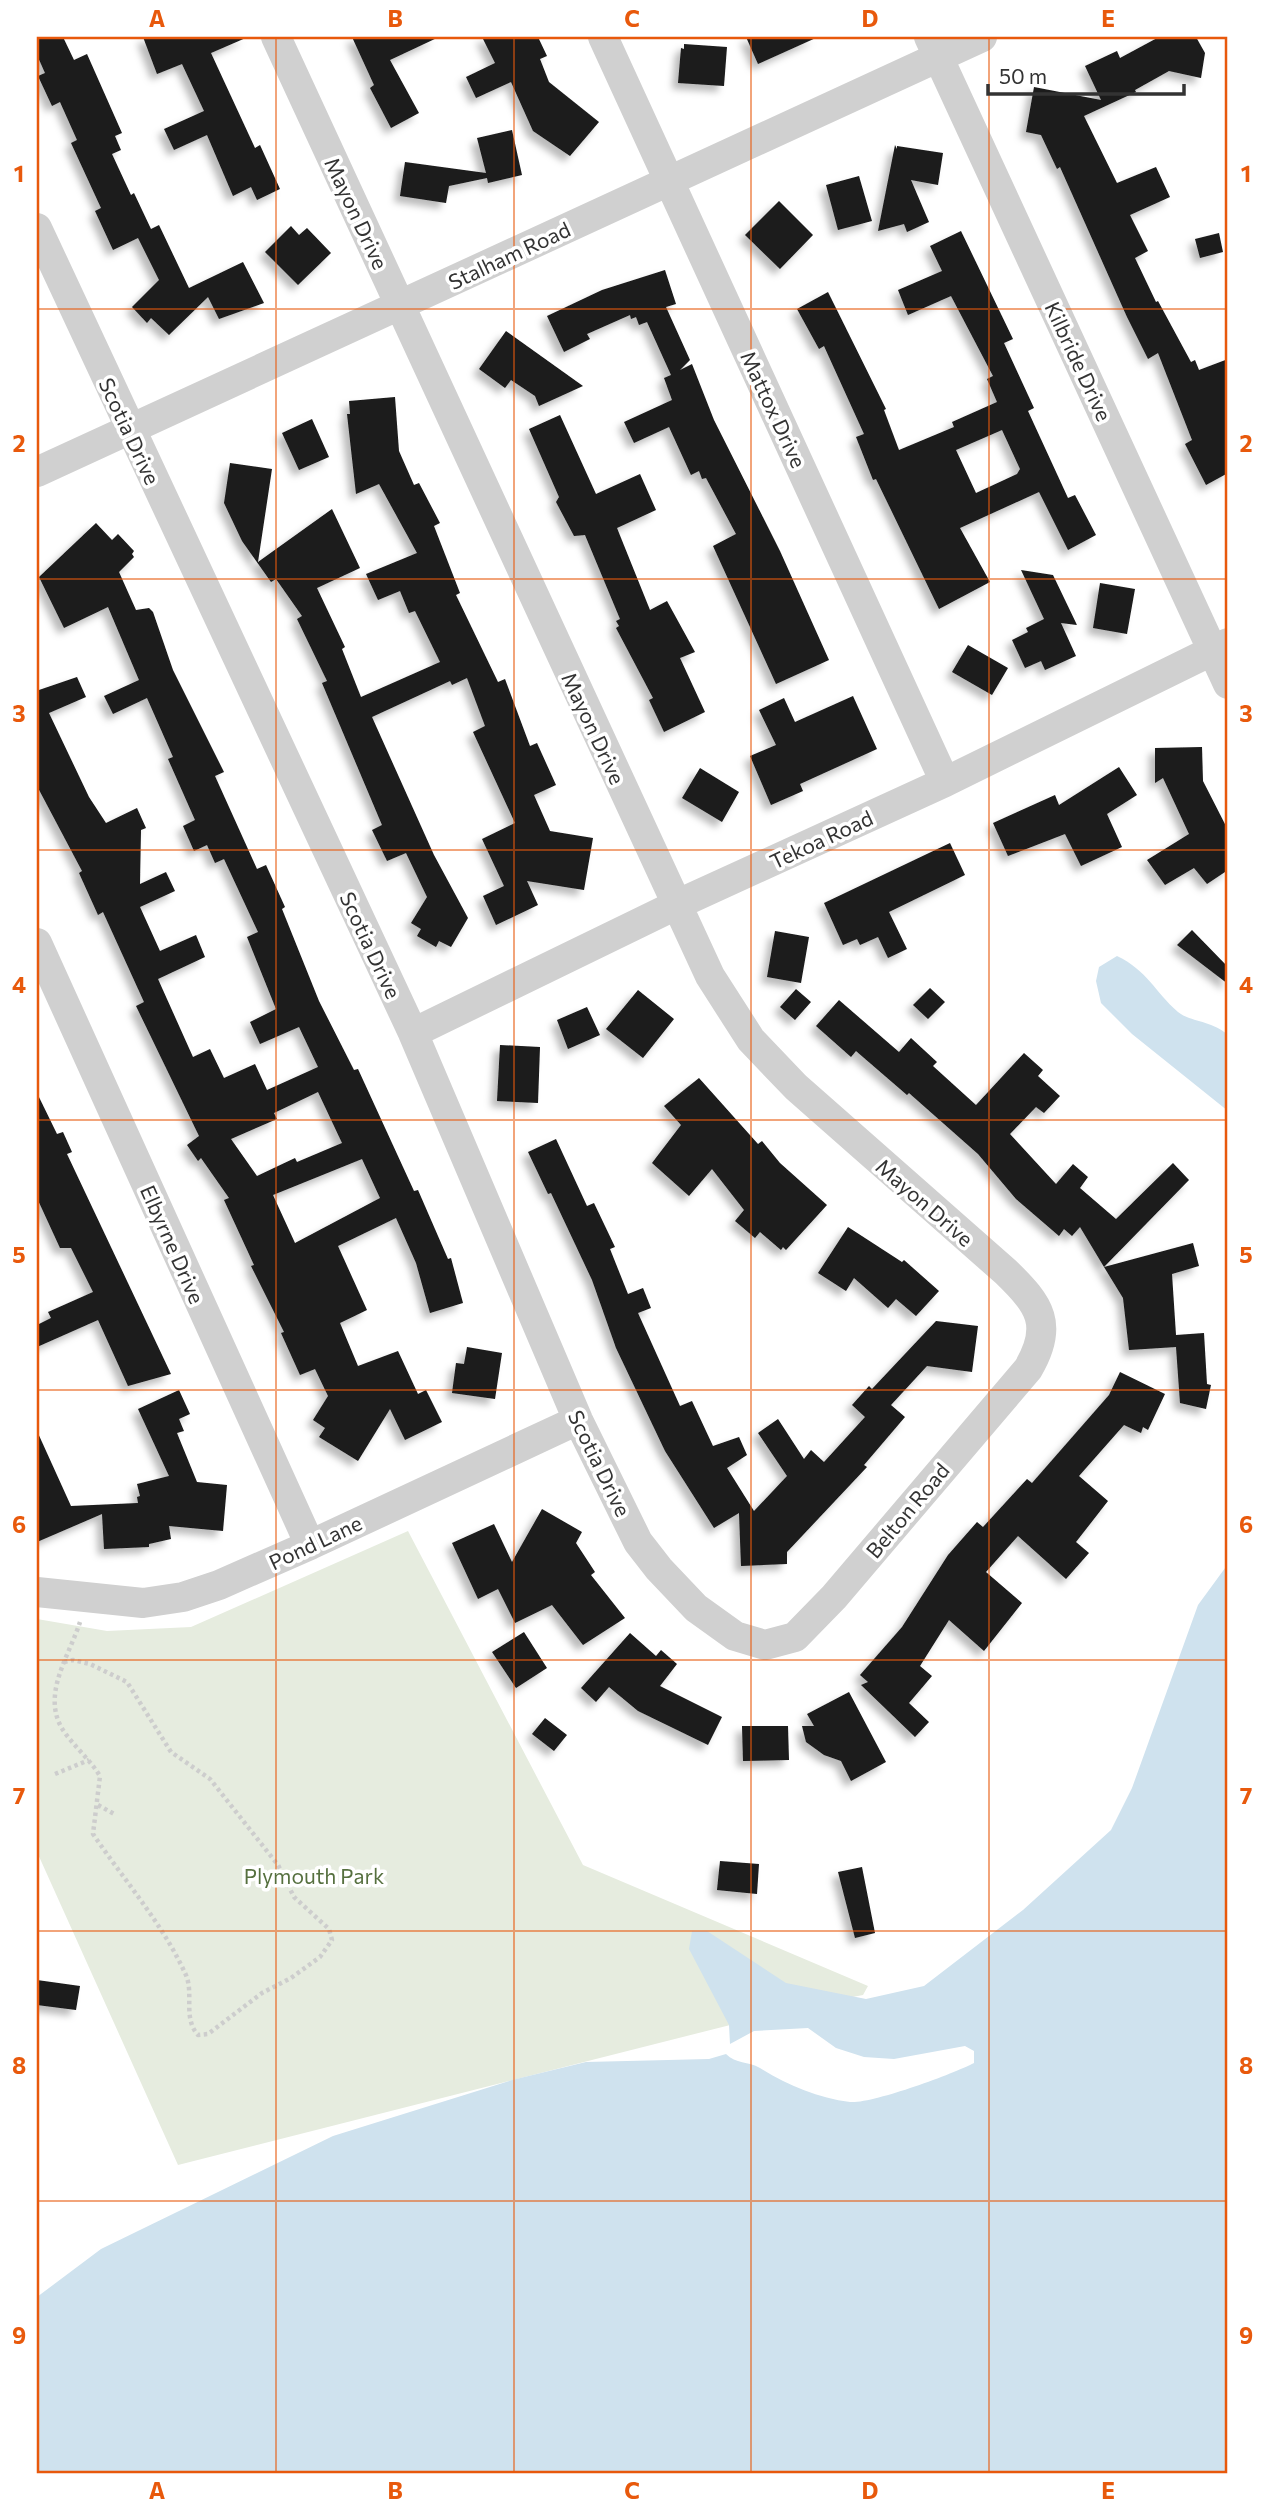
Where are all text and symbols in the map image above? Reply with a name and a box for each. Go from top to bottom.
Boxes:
text: A [149,4,166,32]
text: B [387,4,403,32]
text: C [624,4,640,32]
text: D [862,4,879,32]
text: E [1101,4,1115,32]
scale bar [988,52,1184,96]
text: 50 m [999,63,1047,88]
street label: Mayon Drive [320,153,394,273]
text: 1 [14,159,24,187]
text: 1 [1241,159,1251,187]
street label: Stalham Road [444,216,574,294]
street label: Kilbride Drive [1040,297,1118,425]
street label: Mattox Drive [736,347,812,471]
street label: Scotia Drive [94,374,166,488]
text: 2 [12,429,26,457]
text: 2 [1239,429,1253,457]
street label: Mayon Drive [557,668,631,788]
text: 3 [12,699,26,727]
text: 3 [1239,699,1253,727]
street label: Tekoa Road [766,804,876,874]
street label: Scotia Drive [335,888,407,1002]
text: 4 [12,970,26,998]
text: 4 [1239,970,1253,998]
street label: Mayon Drive [871,1153,979,1251]
street label: Elbyrne Drive [136,1181,210,1307]
text: 5 [12,1240,26,1268]
text: 5 [1239,1240,1253,1268]
street label: Scotia Drive [564,1406,636,1520]
street label: Belton Road [860,1458,954,1562]
text: 6 [12,1510,26,1538]
street label: Pond Lane [265,1510,365,1574]
text: 6 [1239,1510,1253,1538]
text: 7 [13,1781,25,1809]
text: 7 [1240,1781,1252,1809]
park label: Plymouth Park [244,1863,384,1888]
text: 8 [12,2051,26,2079]
text: 8 [1239,2051,1253,2079]
text: 9 [12,2321,26,2349]
text: 9 [1239,2321,1253,2349]
text: A [149,2476,166,2504]
text: B [387,2476,403,2504]
text: C [624,2476,640,2504]
text: D [862,2476,879,2504]
text: E [1101,2476,1115,2504]

